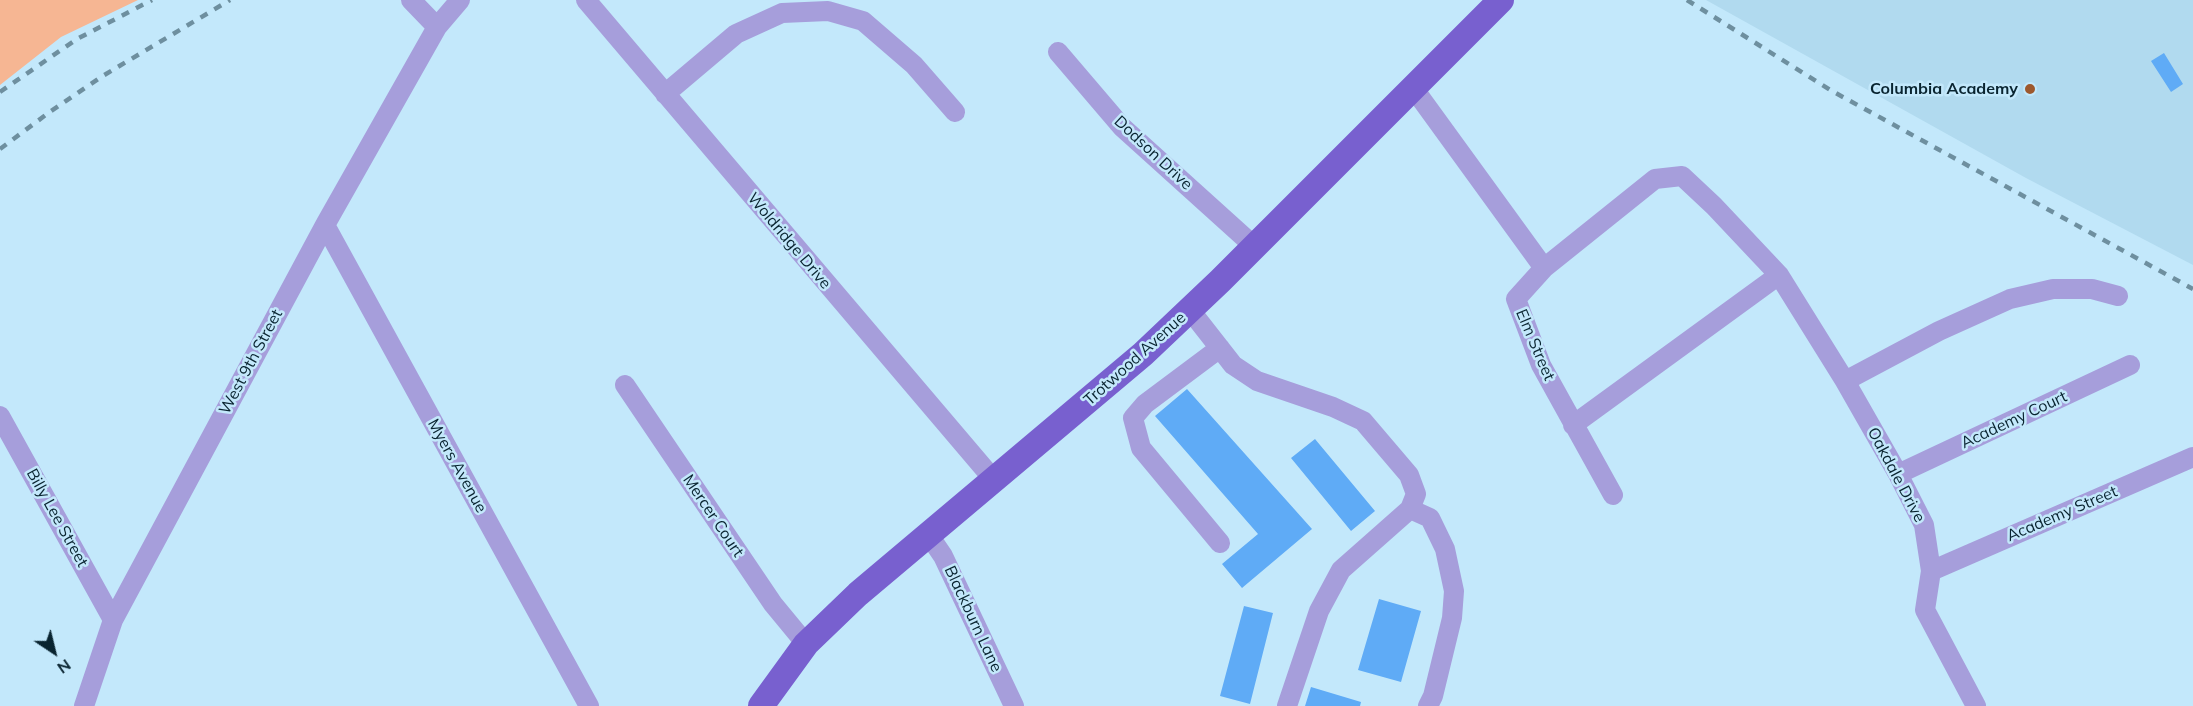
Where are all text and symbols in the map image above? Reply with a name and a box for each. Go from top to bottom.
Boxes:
place label: Columbia Academy [1870,79,2018,99]
marker: Columbia Academy [2023,82,2037,96]
street label: Dodson Drive [1110,112,1196,194]
street label: Woldridge Drive [743,189,835,293]
street label: West 9th Street [215,306,287,418]
street label: Elm Street [1511,306,1559,384]
street label: Trotwood Avenue [1080,308,1190,410]
street label: Academy Court [1958,387,2070,453]
street label: Myers Avenue [423,416,491,516]
street label: Oakdale Drive [1863,424,1929,526]
street label: Billy Lee Street [22,465,92,571]
street label: Mercer Court [678,471,748,561]
street label: Academy Street [2004,482,2120,546]
street label: Blackburn Lane [940,563,1006,675]
north arrow [24,622,84,682]
text: N [54,655,75,678]

